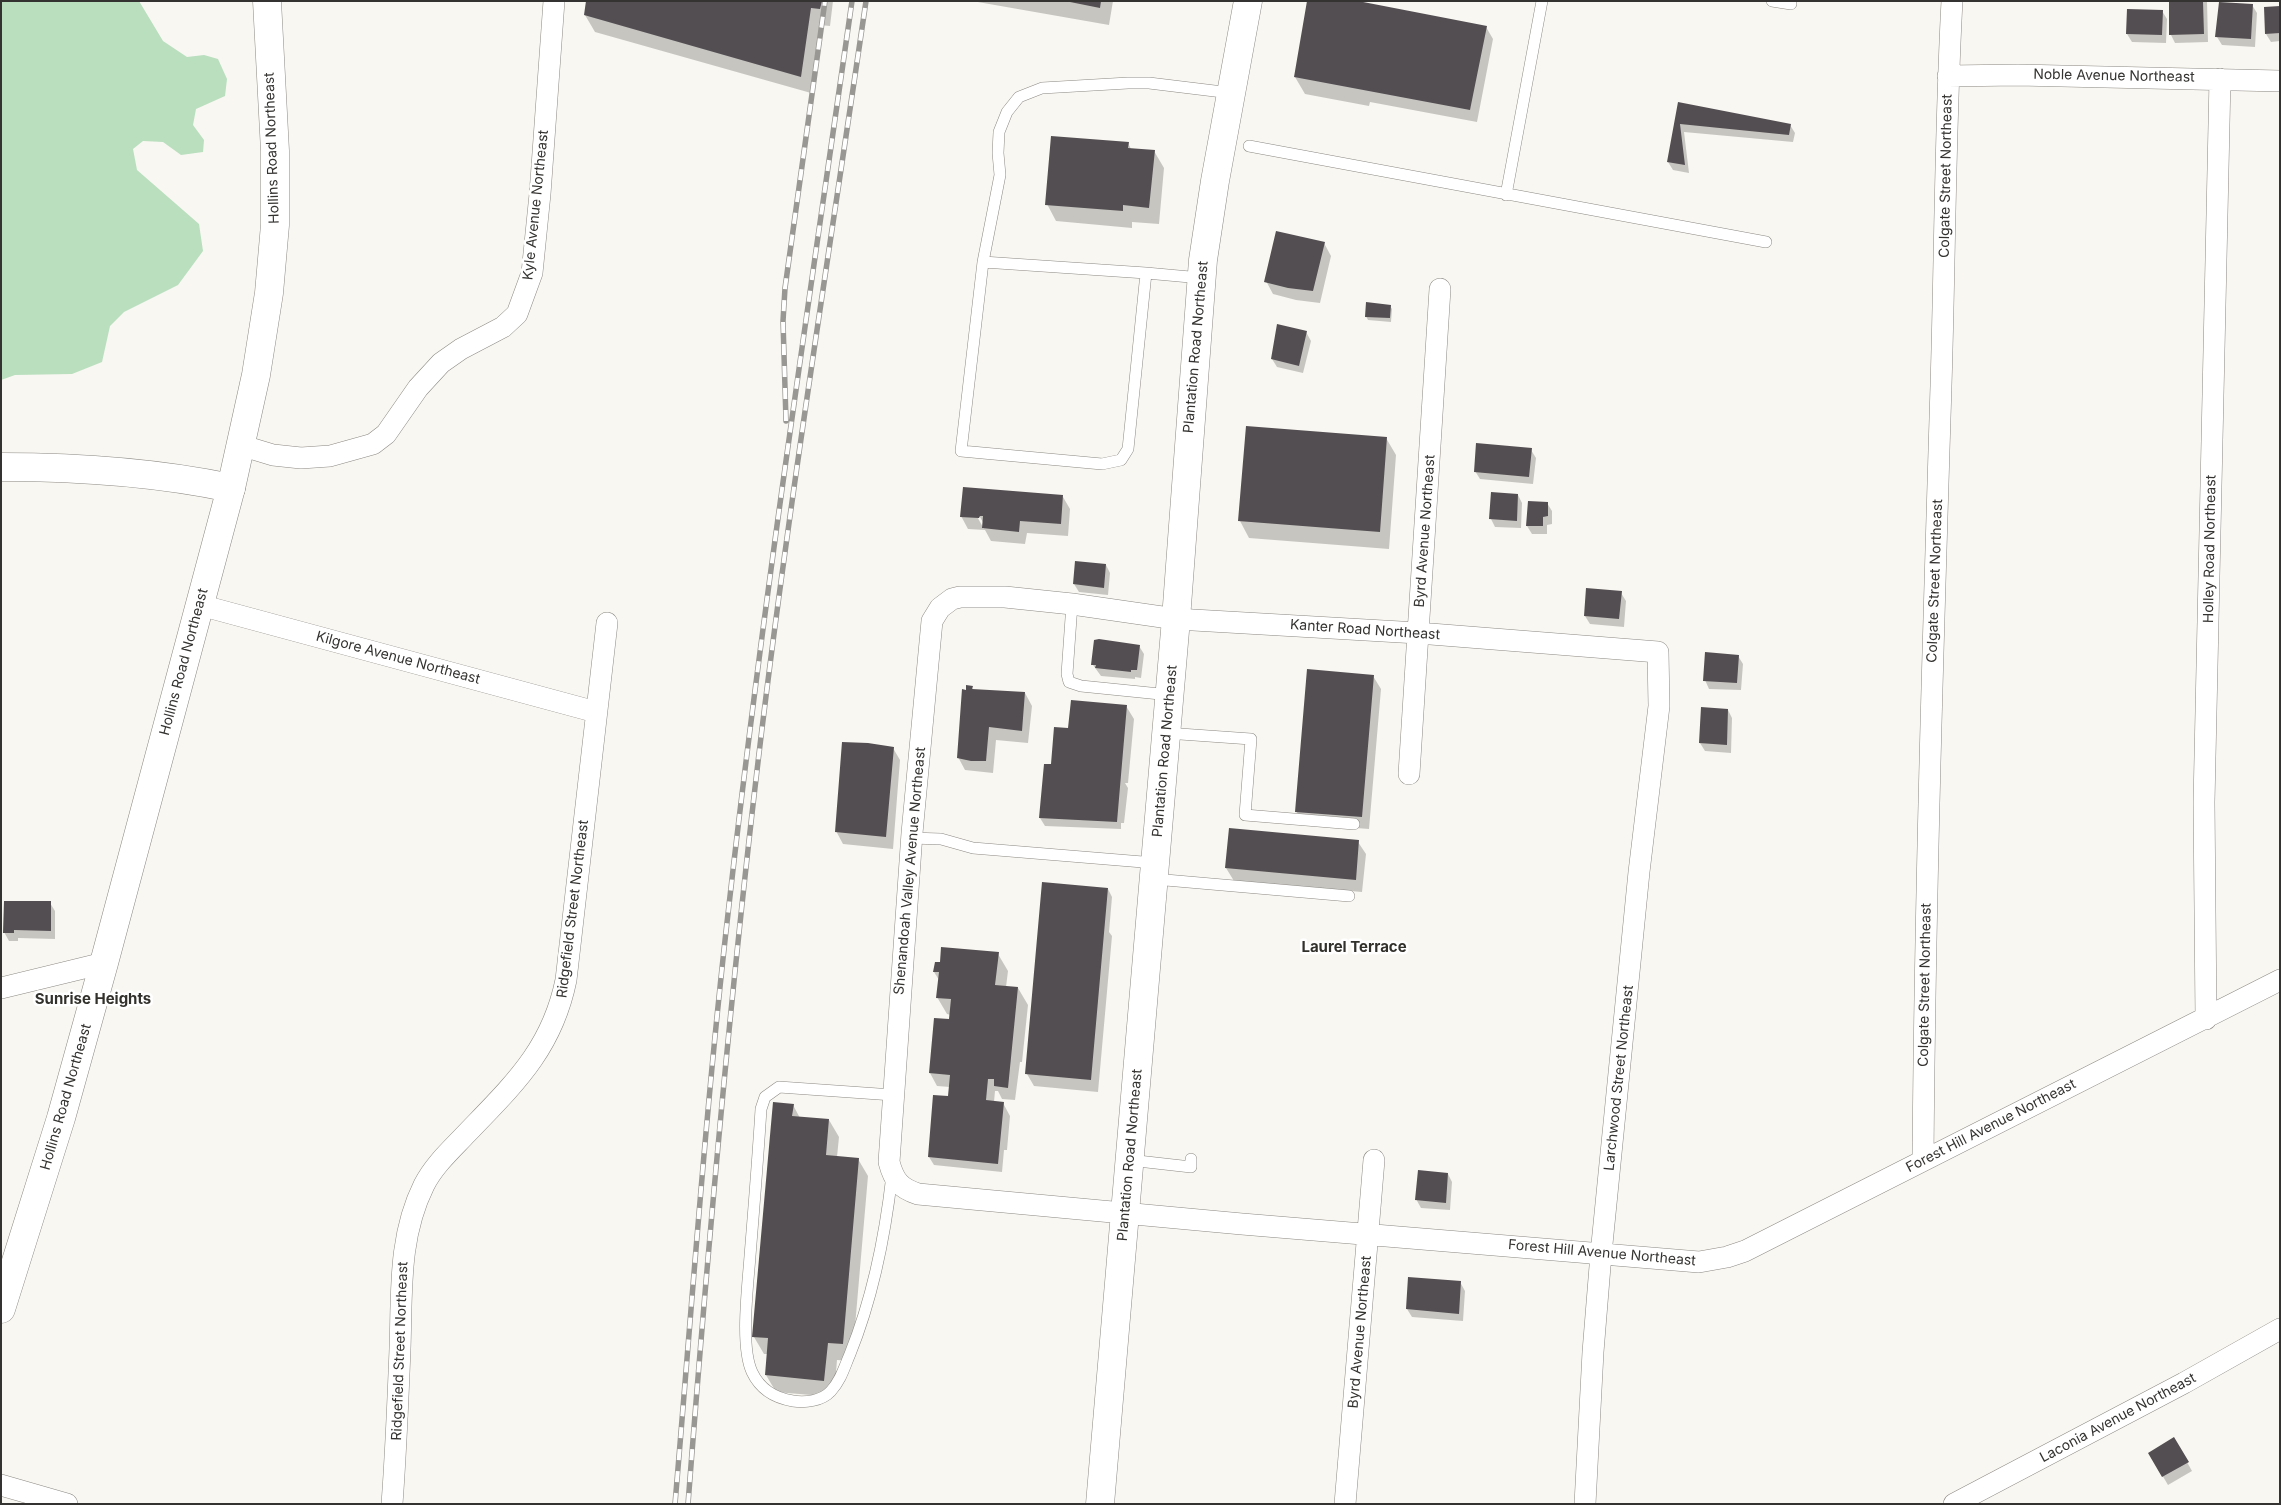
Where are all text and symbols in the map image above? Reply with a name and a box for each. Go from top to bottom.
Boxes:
street label: Noble Avenue Northeast [2033,66,2195,86]
street label: Hollins Road Northeast [261,72,283,224]
street label: Colgate Street Northeast [1936,94,1956,258]
street label: Kyle Avenue Northeast [520,129,552,281]
street label: Plantation Road Northeast [1180,260,1212,434]
street label: Byrd Avenue Northeast [1411,454,1439,608]
street label: Holley Road Northeast [2200,475,2220,623]
street label: Colgate Street Northeast [1924,499,1946,663]
street label: Hollins Road Northeast [156,587,212,737]
street label: Kanter Road Northeast [1289,616,1441,644]
street label: Kilgore Avenue Northeast [314,628,482,688]
street label: Plantation Road Northeast [1149,664,1181,838]
street label: Shenandoah Valley Avenue Northeast [891,746,929,996]
street label: Ridgefield Street Northeast [554,819,592,999]
street label: Colgate Street Northeast [1915,903,1935,1067]
district label: Laurel Terrace [1301,938,1407,956]
street label: Larchwood Street Northeast [1601,984,1637,1172]
district label: Sunrise Heights [35,990,151,1008]
street label: Hollins Road Northeast [37,1022,95,1172]
street label: Plantation Road Northeast [1114,1068,1146,1242]
street label: Forest Hill Avenue Northeast [1903,1076,2079,1176]
street label: Forest Hill Avenue Northeast [1507,1236,1697,1270]
street label: Byrd Avenue Northeast [1345,1255,1375,1409]
street label: Ridgefield Street Northeast [388,1261,412,1441]
street label: Laconia Avenue Northeast [2037,1370,2199,1466]

